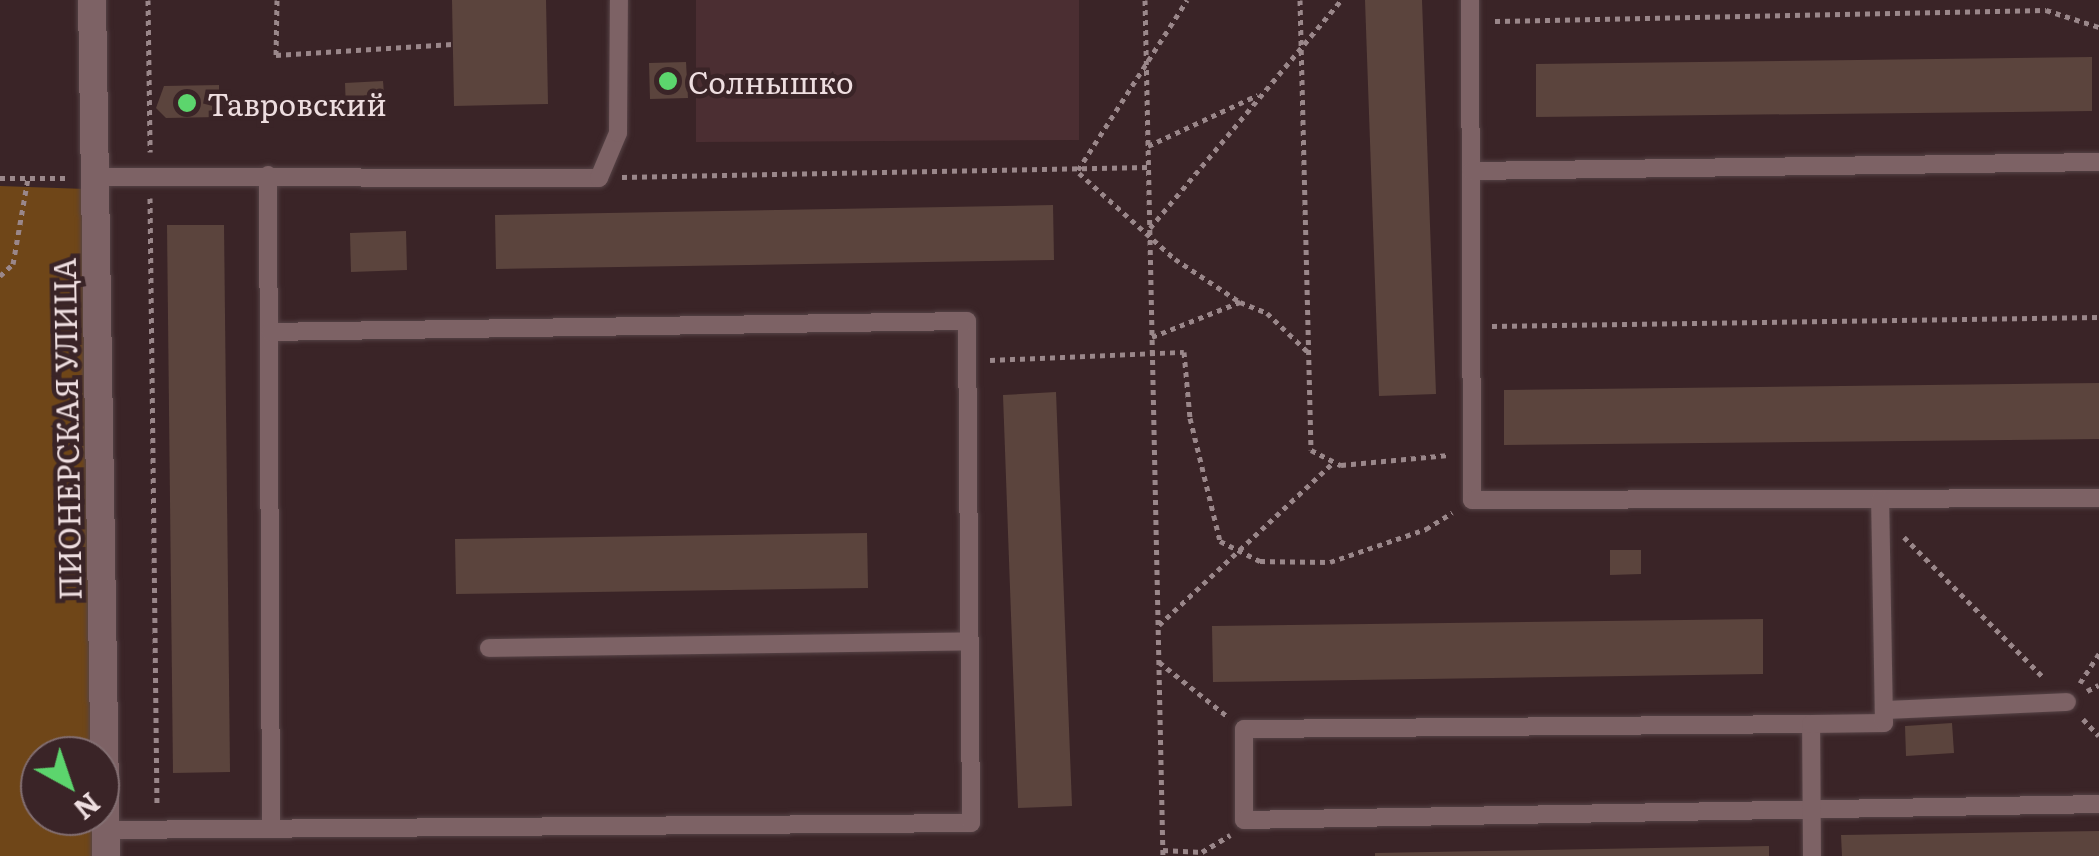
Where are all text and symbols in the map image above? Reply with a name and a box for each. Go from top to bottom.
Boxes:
place label: Солнышко [688,63,854,99]
marker: Солнышко [657,70,679,92]
place label: Тавровский [207,85,387,121]
marker: Тавровский [176,92,198,114]
street label: ПИОНЕРСКАЯ УЛИЦА [45,257,87,601]
north arrow [20,736,120,836]
text: N [65,784,110,831]

